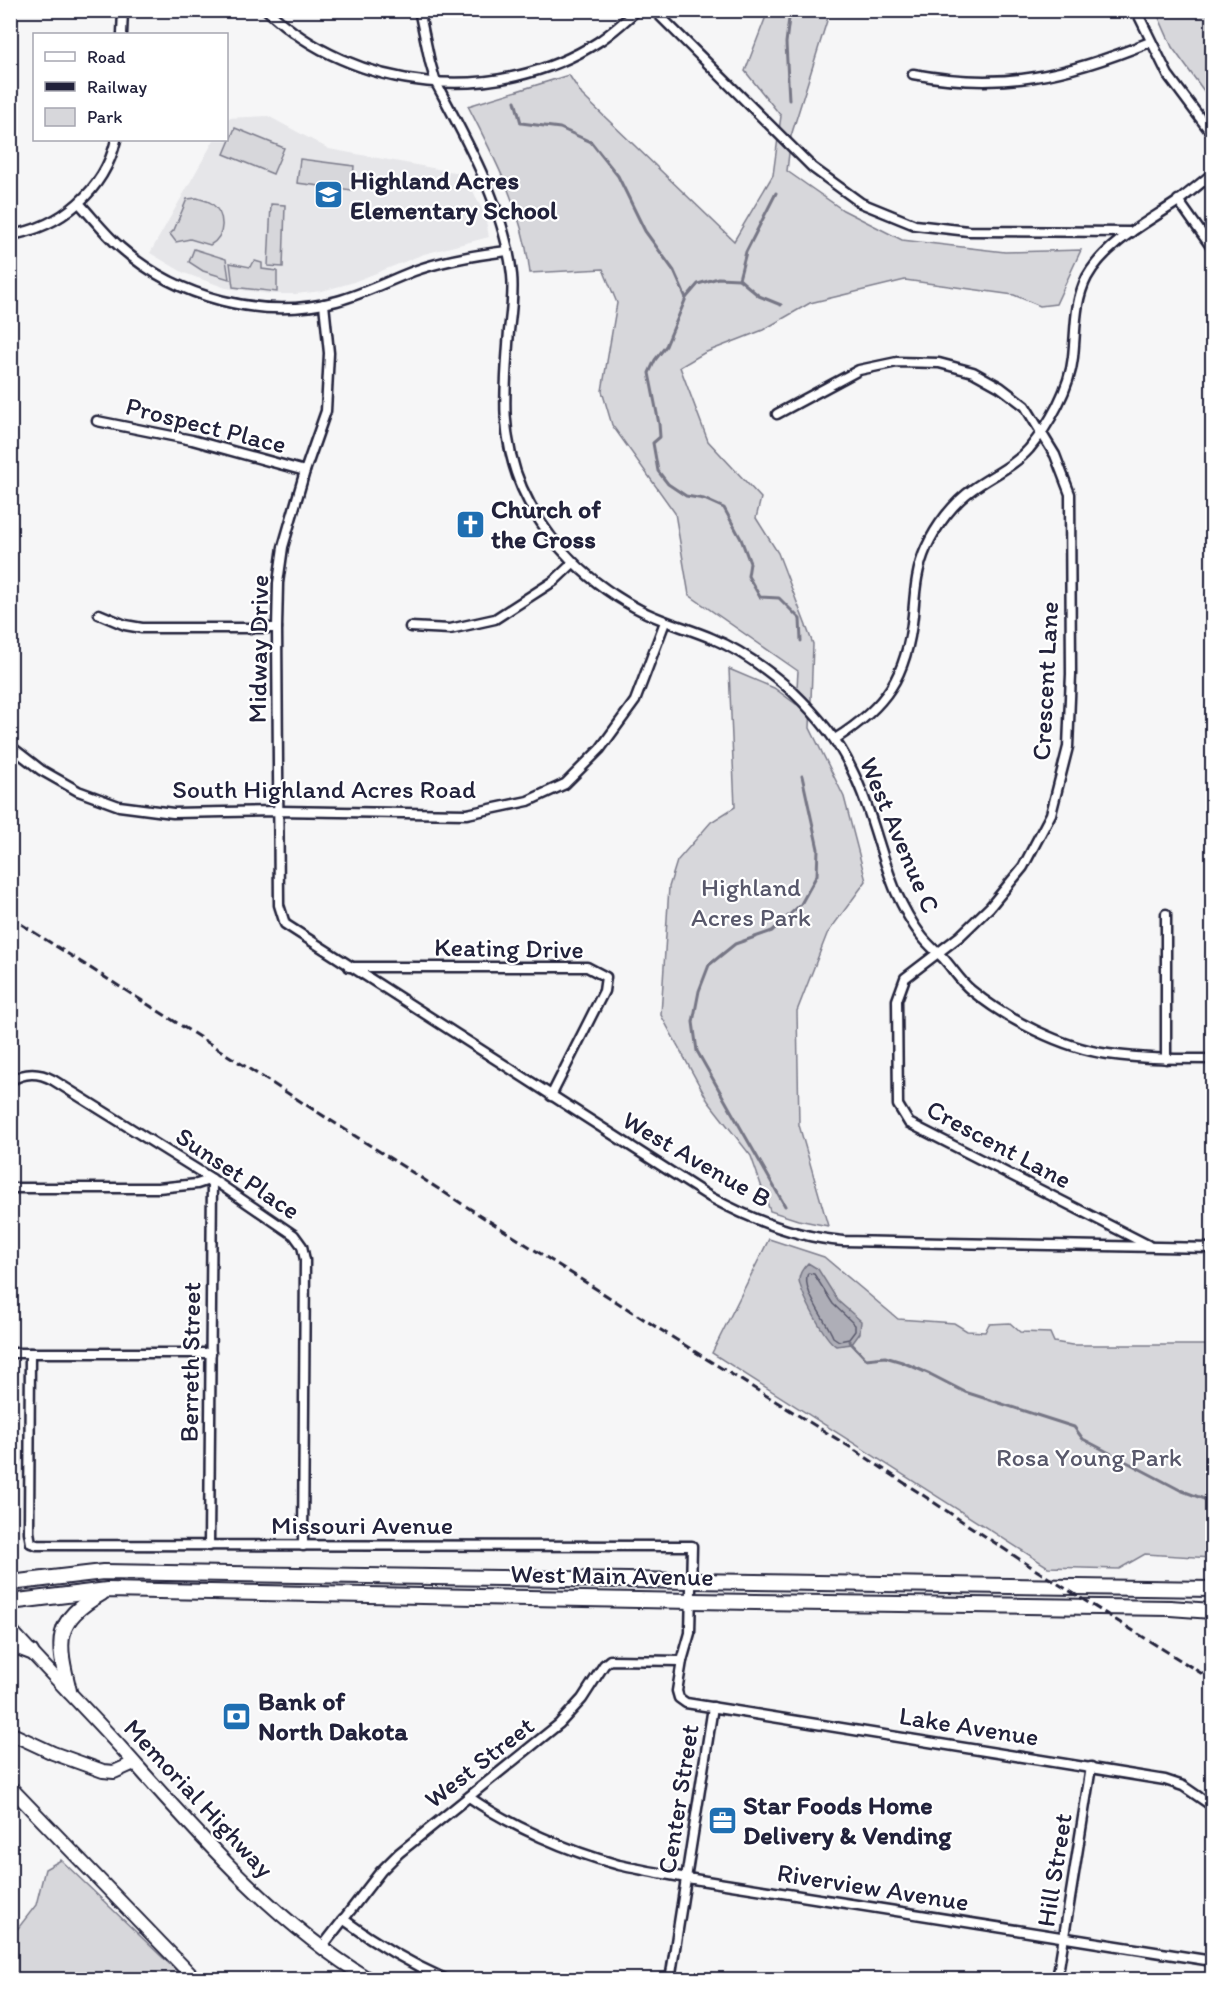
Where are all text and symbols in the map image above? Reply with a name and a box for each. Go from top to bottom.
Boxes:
legend [33,33,228,141]
text: Road [87,46,126,68]
text: Railway [87,76,148,98]
text: Park [87,106,122,128]
place label: Highland Acres Elementary School [350,164,558,226]
school or university icon: Highland Acres Elementary School [313,179,345,211]
street label: Prospect Place [122,390,290,460]
place label: Church of the Cross [491,493,601,555]
church icon: Church of the Cross [454,508,486,540]
street label: Midway Drive [241,574,275,724]
street label: Crescent Lane [1025,601,1065,761]
street label: West Avenue C [853,752,947,918]
street label: South Highland Acres Road [172,773,476,805]
park label: Highland Acres Park [691,871,811,933]
street label: Keating Drive [434,931,584,965]
street label: Crescent Lane [921,1092,1077,1196]
street label: West Avenue B [617,1104,777,1214]
street label: Sunset Place [170,1120,306,1226]
street label: Berreth Street [173,1281,207,1443]
park label: Rosa Young Park [996,1441,1182,1473]
street label: Missouri Avenue [271,1509,453,1541]
street label: West Main Avenue [510,1557,714,1593]
place label: Bank of North Dakota [258,1685,408,1747]
street label: Lake Avenue [897,1699,1041,1753]
bank icon: Bank of North Dakota [221,1700,253,1732]
street label: West Street [418,1709,540,1815]
street label: Memorial Highway [117,1712,281,1884]
street label: Center Street [650,1722,706,1876]
place label: Star Foods Home Delivery & Vending [743,1789,952,1851]
office icon: Star Foods Home Delivery & Vending [706,1804,738,1836]
street label: Hill Street [1029,1811,1079,1929]
street label: Riverview Avenue [775,1856,971,1918]

